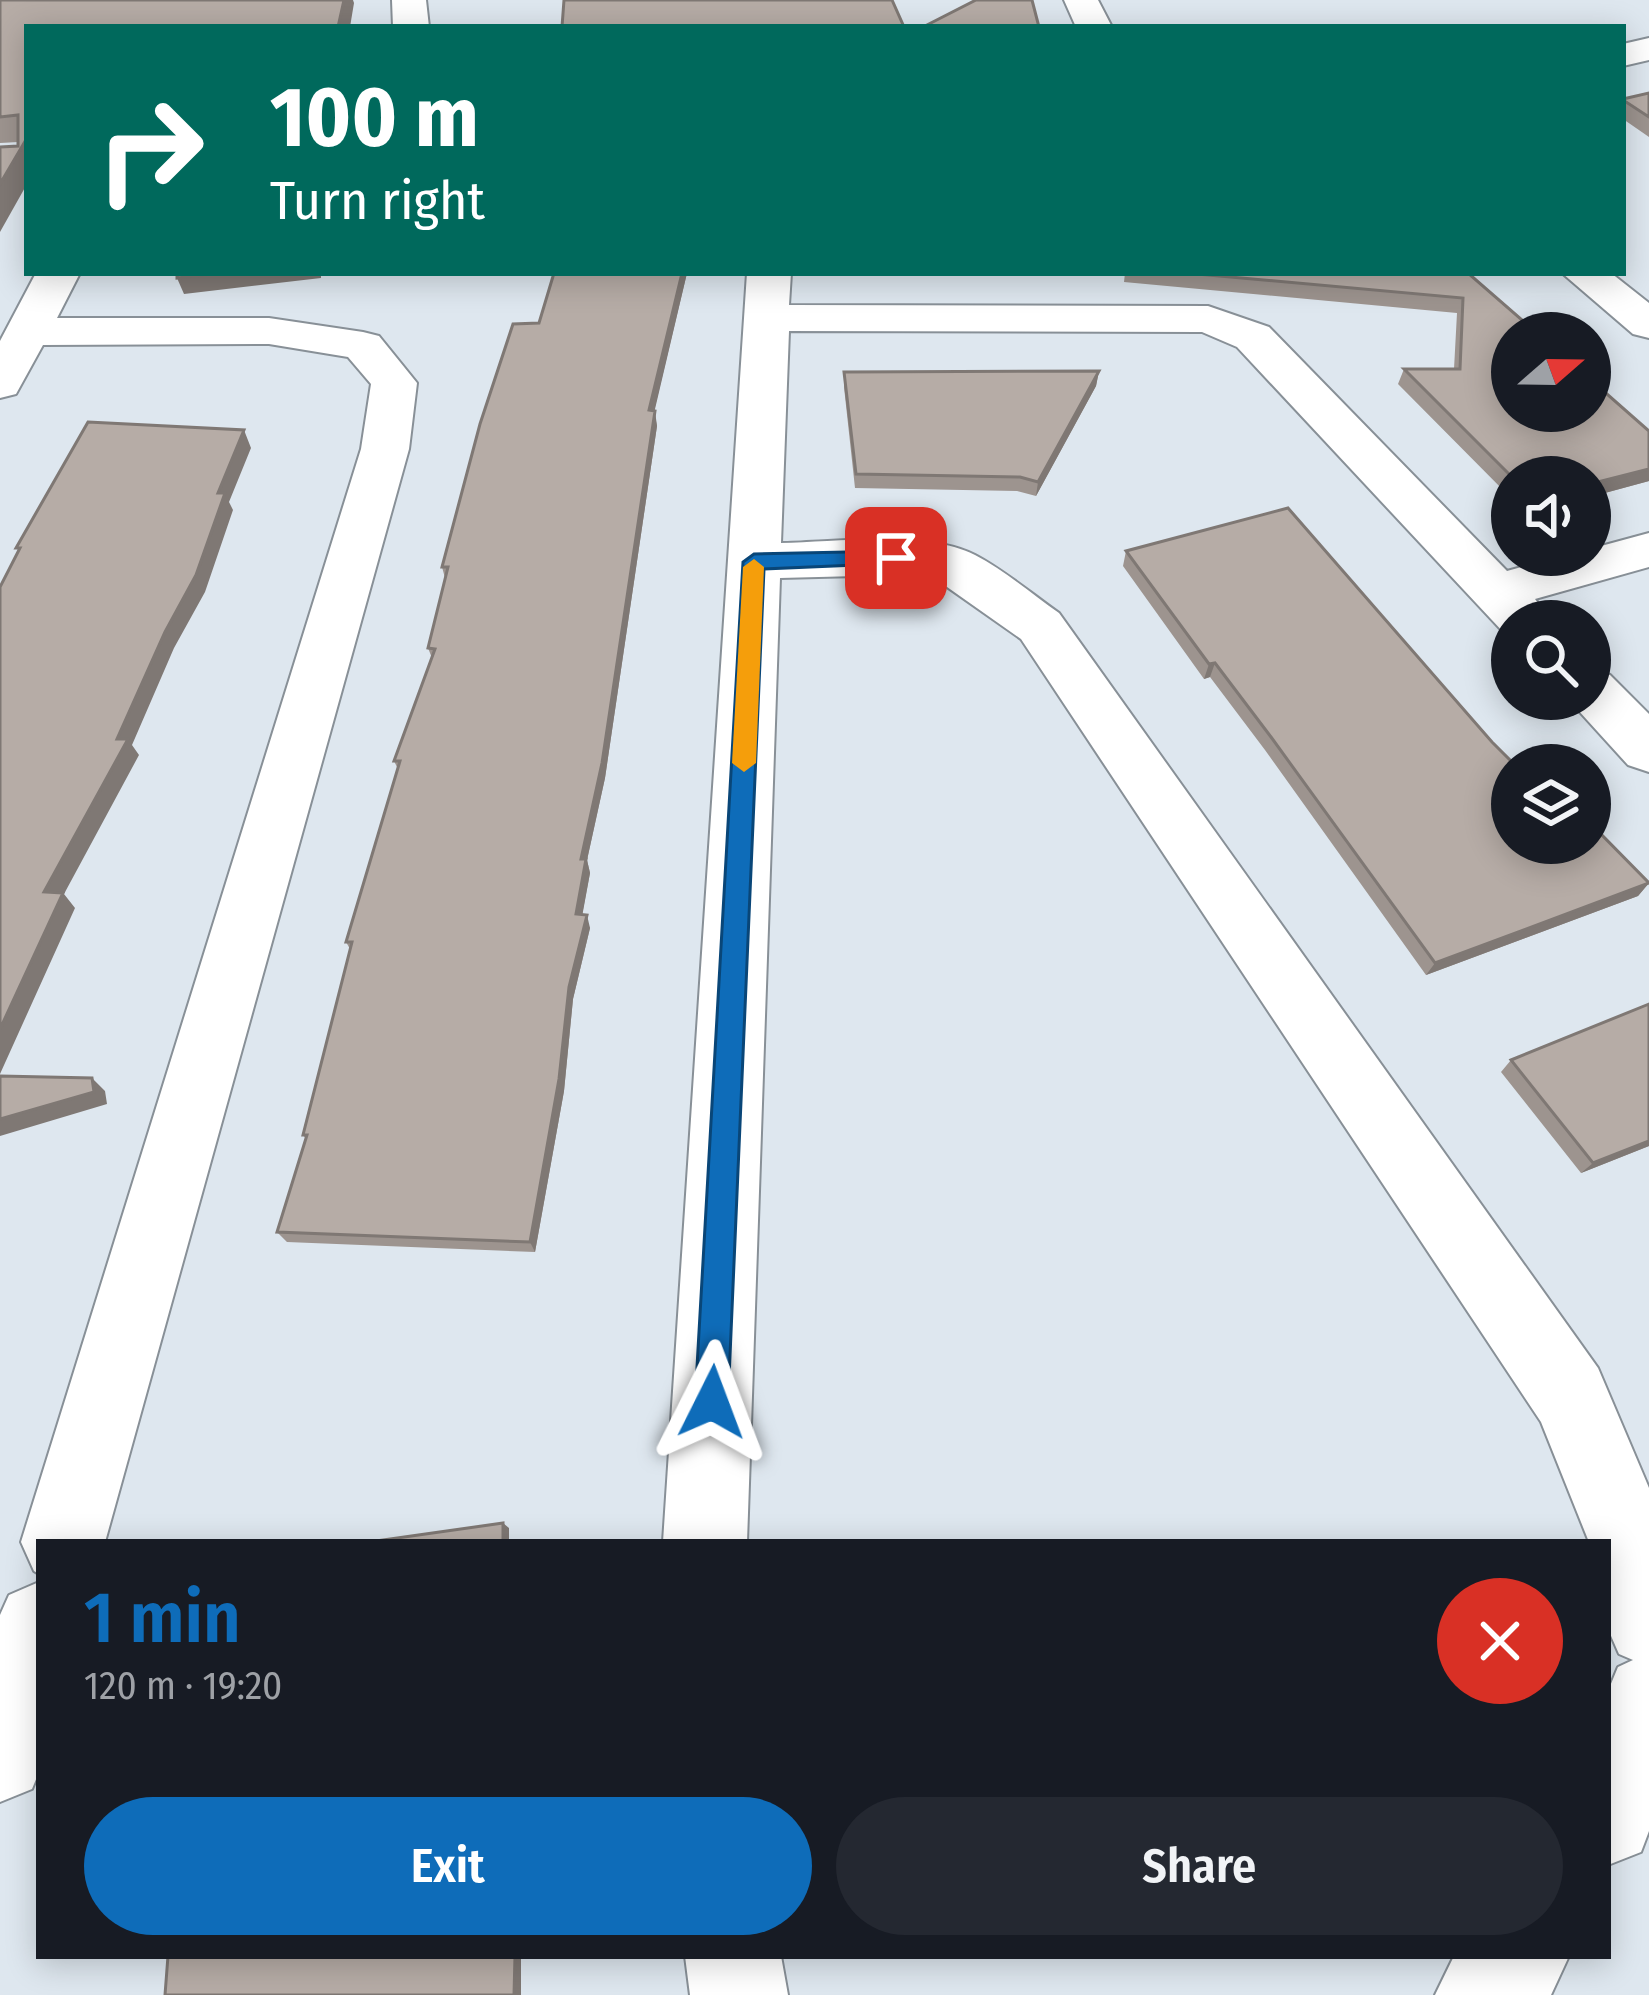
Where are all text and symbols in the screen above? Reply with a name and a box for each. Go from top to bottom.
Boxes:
text: 100 m [270,67,479,168]
icon: right [72,72,228,228]
text: Turn right [270,169,485,233]
north arrow [1491,312,1611,432]
map controls [1491,312,1611,864]
button: sound [1491,456,1611,576]
pin [845,507,947,609]
icon: arrive [863,525,929,591]
button: search [1491,600,1611,720]
button: layers [1491,744,1611,864]
position arrow [649,1339,775,1465]
text: 1 min [84,1575,241,1661]
button: close [1437,1578,1563,1704]
text: 120 m · 19:20 [84,1663,282,1709]
button: Exit [84,1797,812,1935]
button: Share [836,1797,1563,1935]

